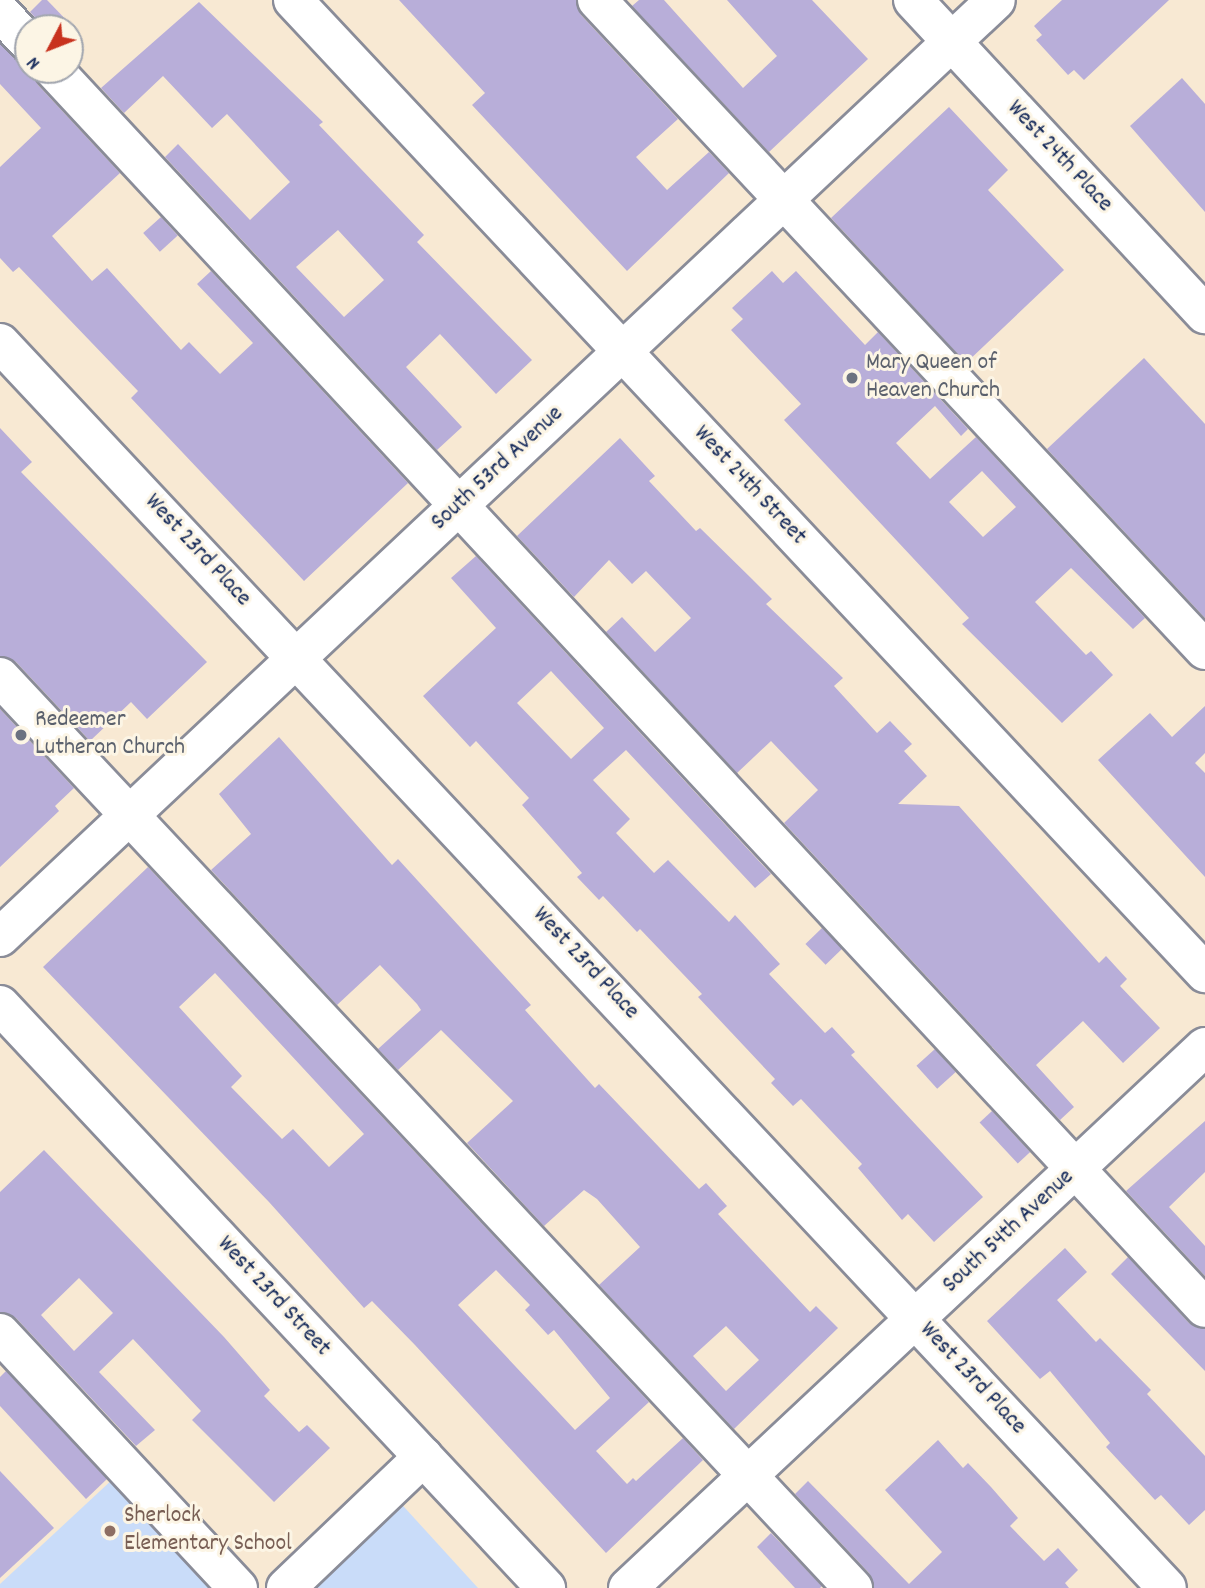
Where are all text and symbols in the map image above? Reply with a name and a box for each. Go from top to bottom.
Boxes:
north arrow [14,14,84,84]
text: N [21,50,48,75]
street label: West 24th Place [1000,95,1118,219]
place label: Mary Queen of Heaven Church [866,350,1000,406]
marker: Mary Queen of Heaven Church [844,370,860,386]
street label: South 53rd Avenue [426,400,570,538]
street label: West 24th Street [686,420,812,552]
street label: West 23rd Place [137,489,257,613]
place label: Redeemer Lutheran Church [35,707,185,763]
marker: Redeemer Lutheran Church [13,727,29,743]
street label: West 23rd Place [525,902,645,1026]
street label: South 54th Avenue [937,1164,1081,1300]
street label: West 23rd Street [210,1231,336,1363]
street label: West 23rd Place [912,1317,1032,1441]
place label: Sherlock Elementary School [124,1503,292,1559]
marker: Sherlock Elementary School [102,1523,118,1539]

